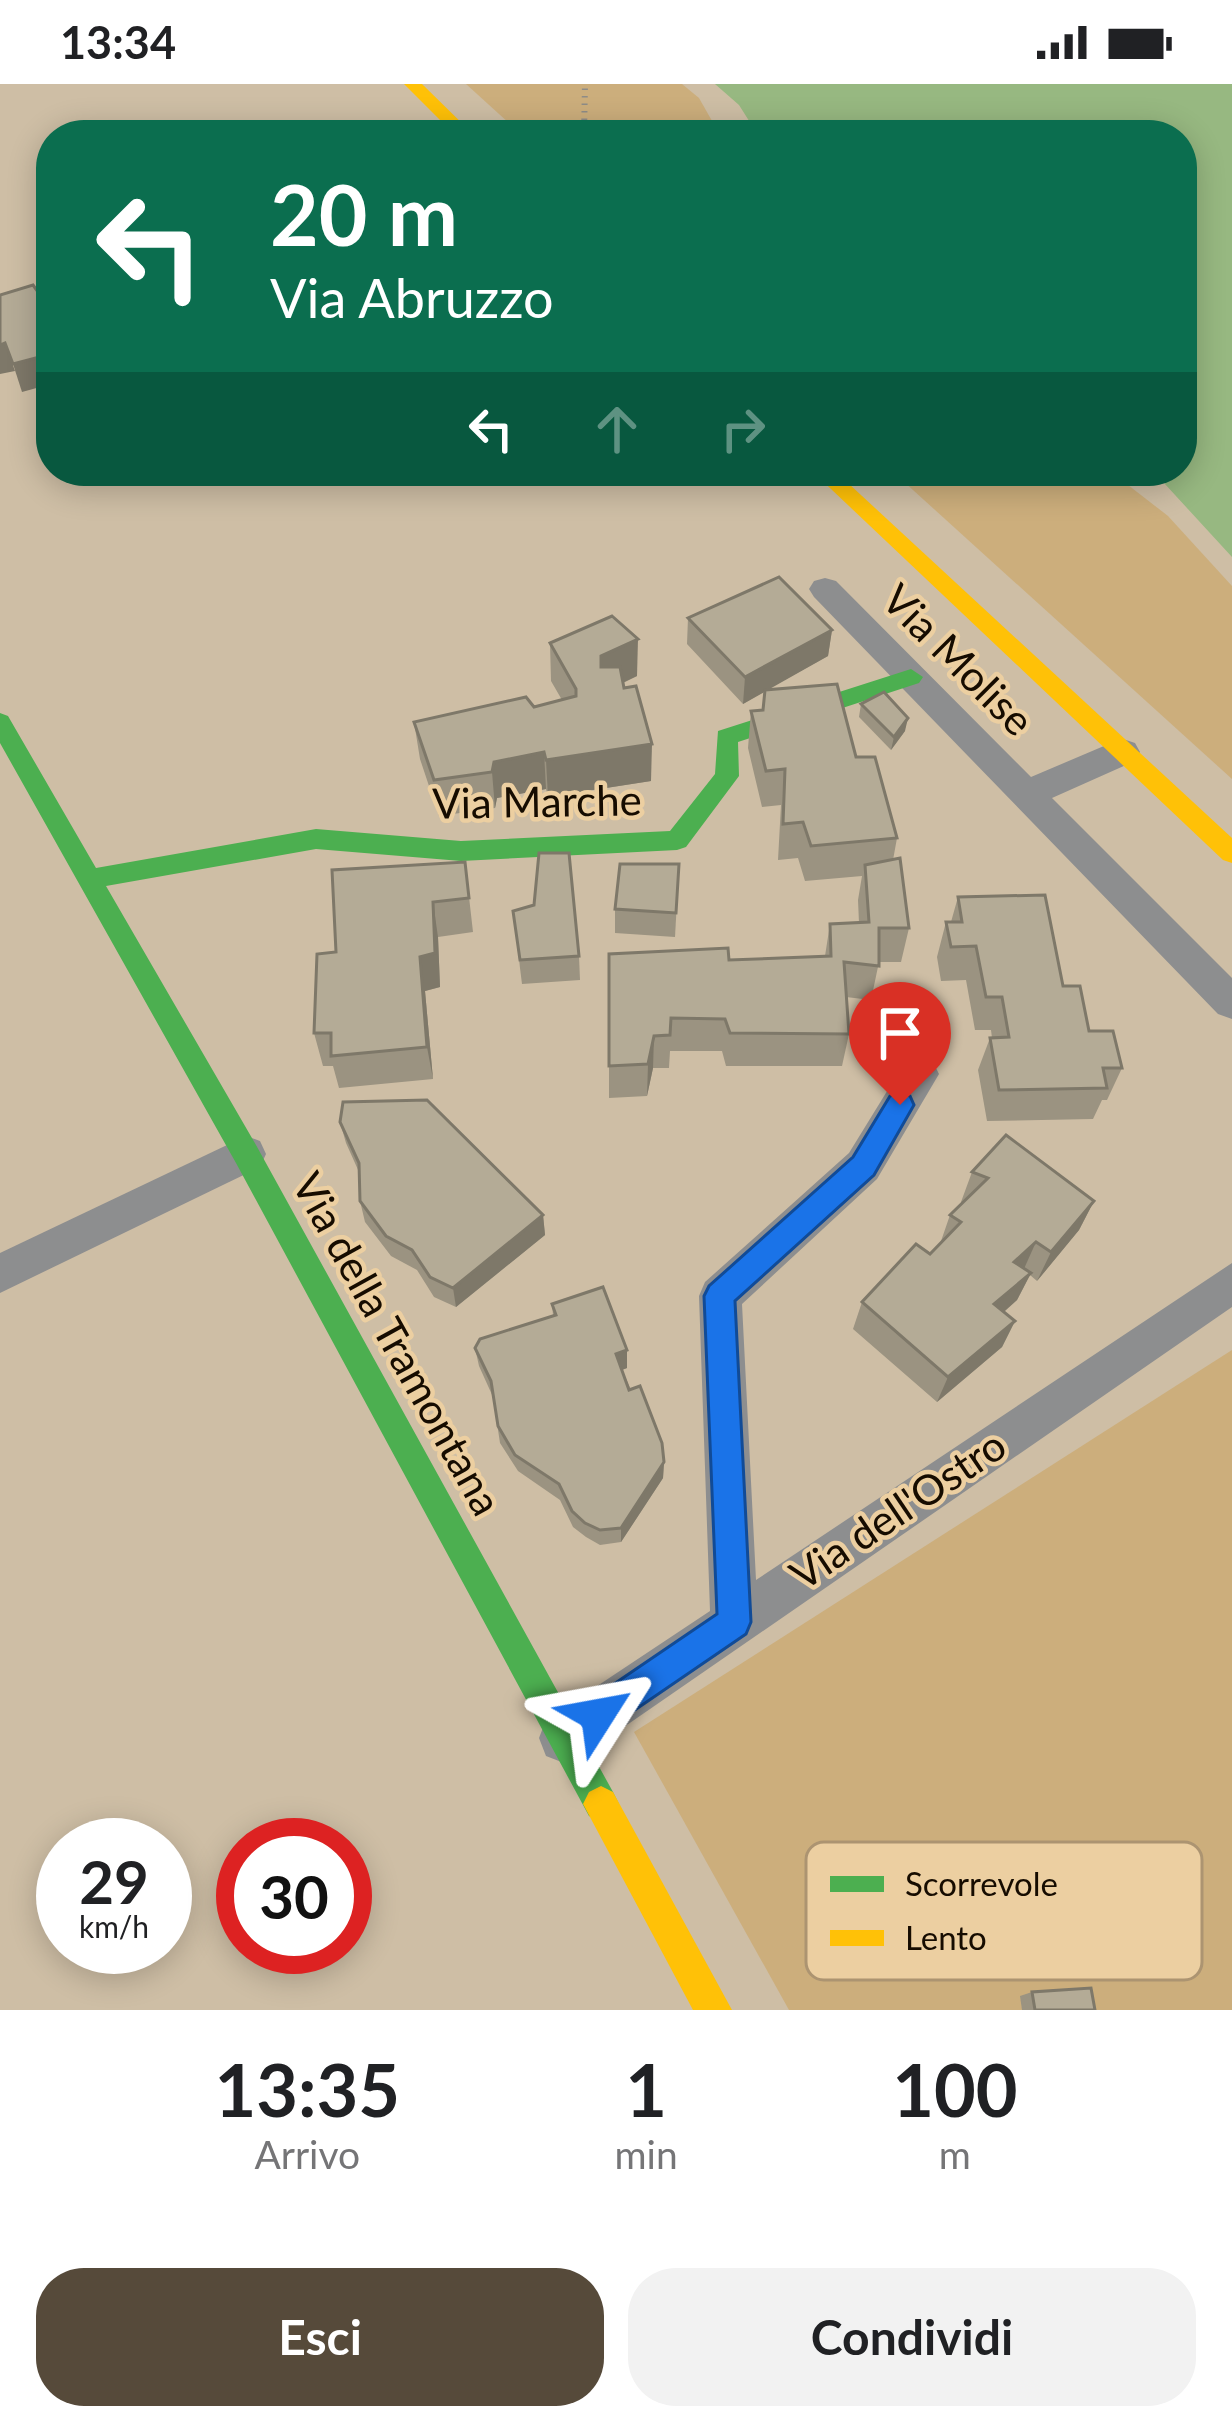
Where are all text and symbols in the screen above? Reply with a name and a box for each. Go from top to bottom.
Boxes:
text: 13:34 [60,15,176,69]
text: 20 m [270,163,458,264]
icon: left [72,168,228,324]
text: Via Abruzzo [270,265,554,330]
icon: left [458,396,524,462]
icon: ahead [584,396,650,462]
icon: right [710,396,776,462]
street label: Via Molise [873,574,1044,745]
street label: Via Marche [432,774,642,828]
pin [849,982,951,1105]
icon: arrive [867,1000,933,1066]
street label: Via della Tramontana [283,1164,513,1523]
street label: Via dell'Ostro [780,1419,1015,1600]
position arrow [535,1652,661,1778]
speed limit sign: 30 [216,1818,372,1974]
legend [806,1842,1202,1980]
text: 29 [79,1845,149,1917]
text: Scorrevole [905,1863,1058,1903]
text: km/h [79,1908,149,1944]
text: Lento [905,1917,987,1957]
text: 13:35 [214,2046,400,2132]
text: 1 [625,2046,667,2132]
text: 100 [892,2046,1017,2132]
text: Arrivo [254,2131,360,2177]
text: min [615,2131,678,2177]
text: m [939,2131,971,2177]
button: Esci [36,2268,604,2406]
button: Condividi [628,2268,1196,2406]

